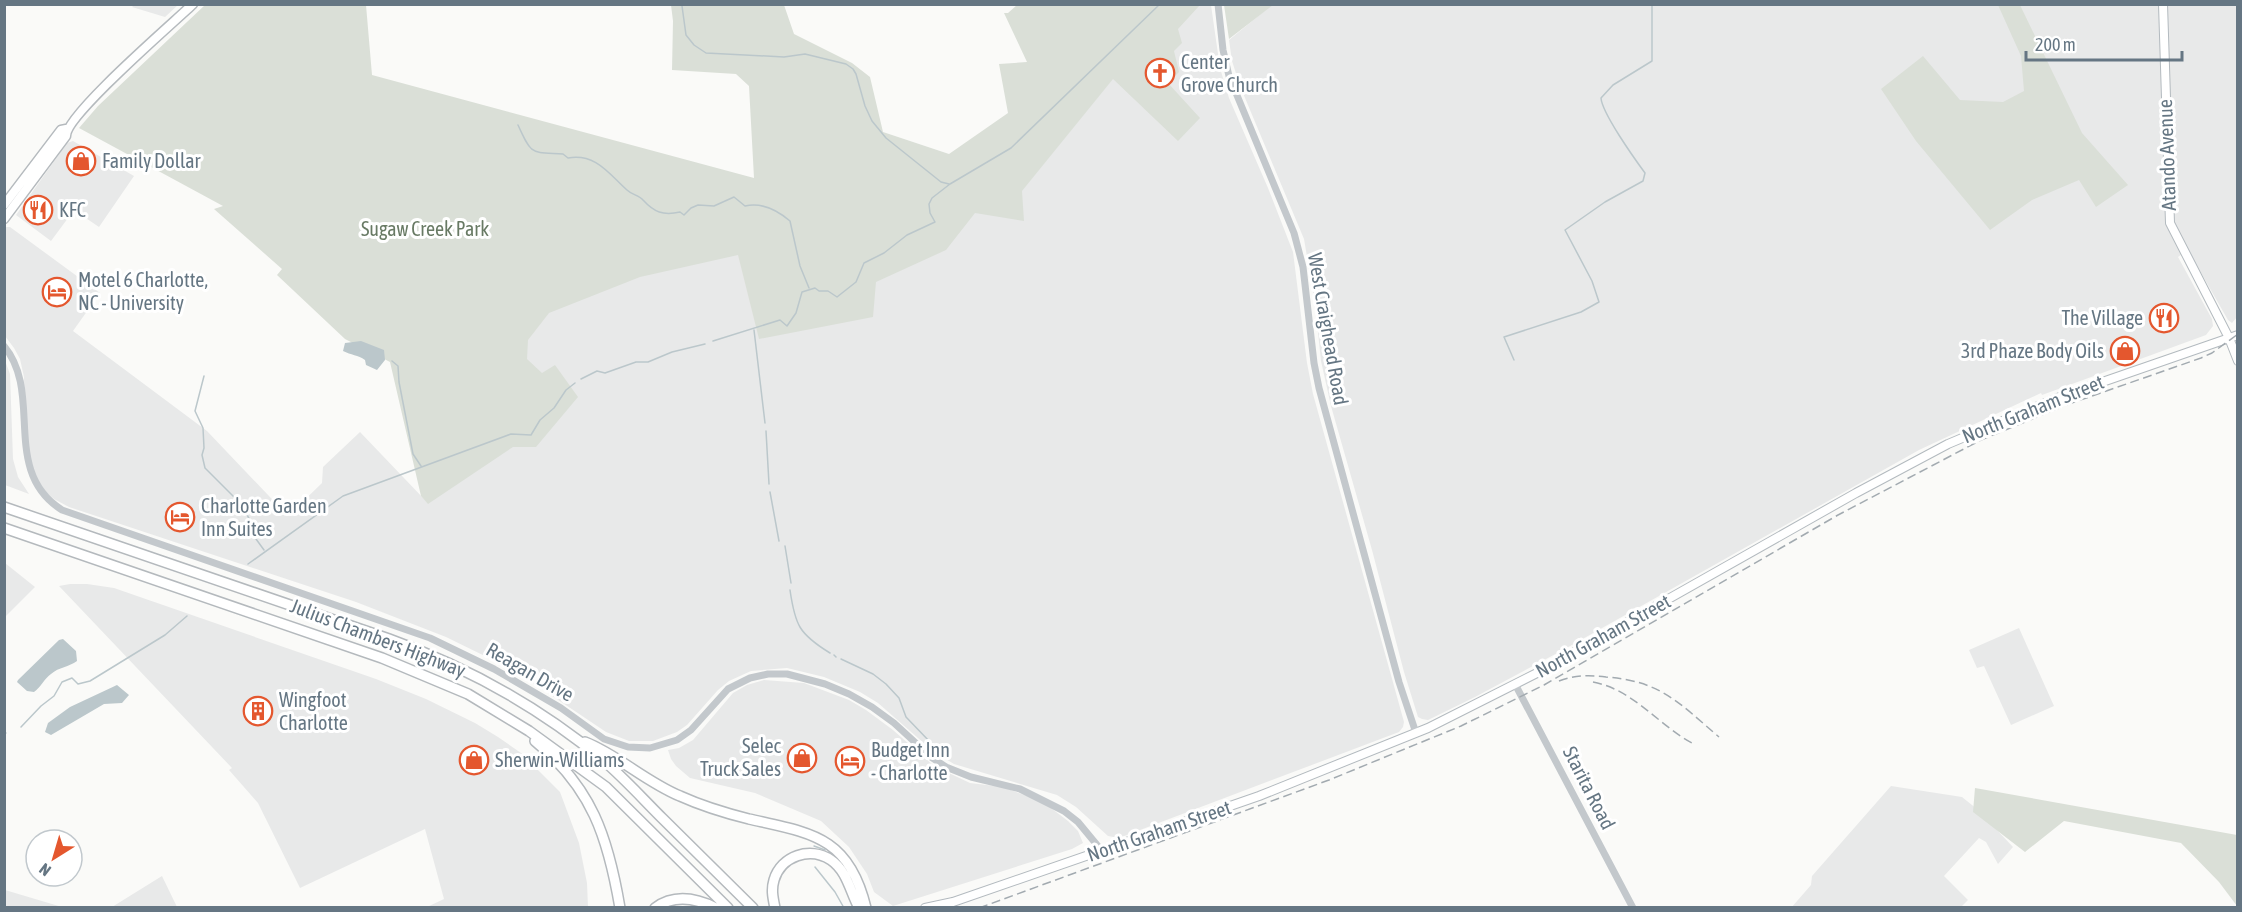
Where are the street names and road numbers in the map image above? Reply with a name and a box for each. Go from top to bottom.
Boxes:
street label: Atando Avenue [2153,99,2180,211]
street label: West Craighead Road [1304,251,1353,407]
street label: North Graham Street [1959,370,2107,447]
street label: North Graham Street [1531,589,1674,682]
street label: Julius Chambers Highway [287,593,469,682]
street label: Reagan Drive [482,637,578,706]
street label: Starita Road [1559,742,1620,833]
street label: North Graham Street [1084,795,1234,866]

